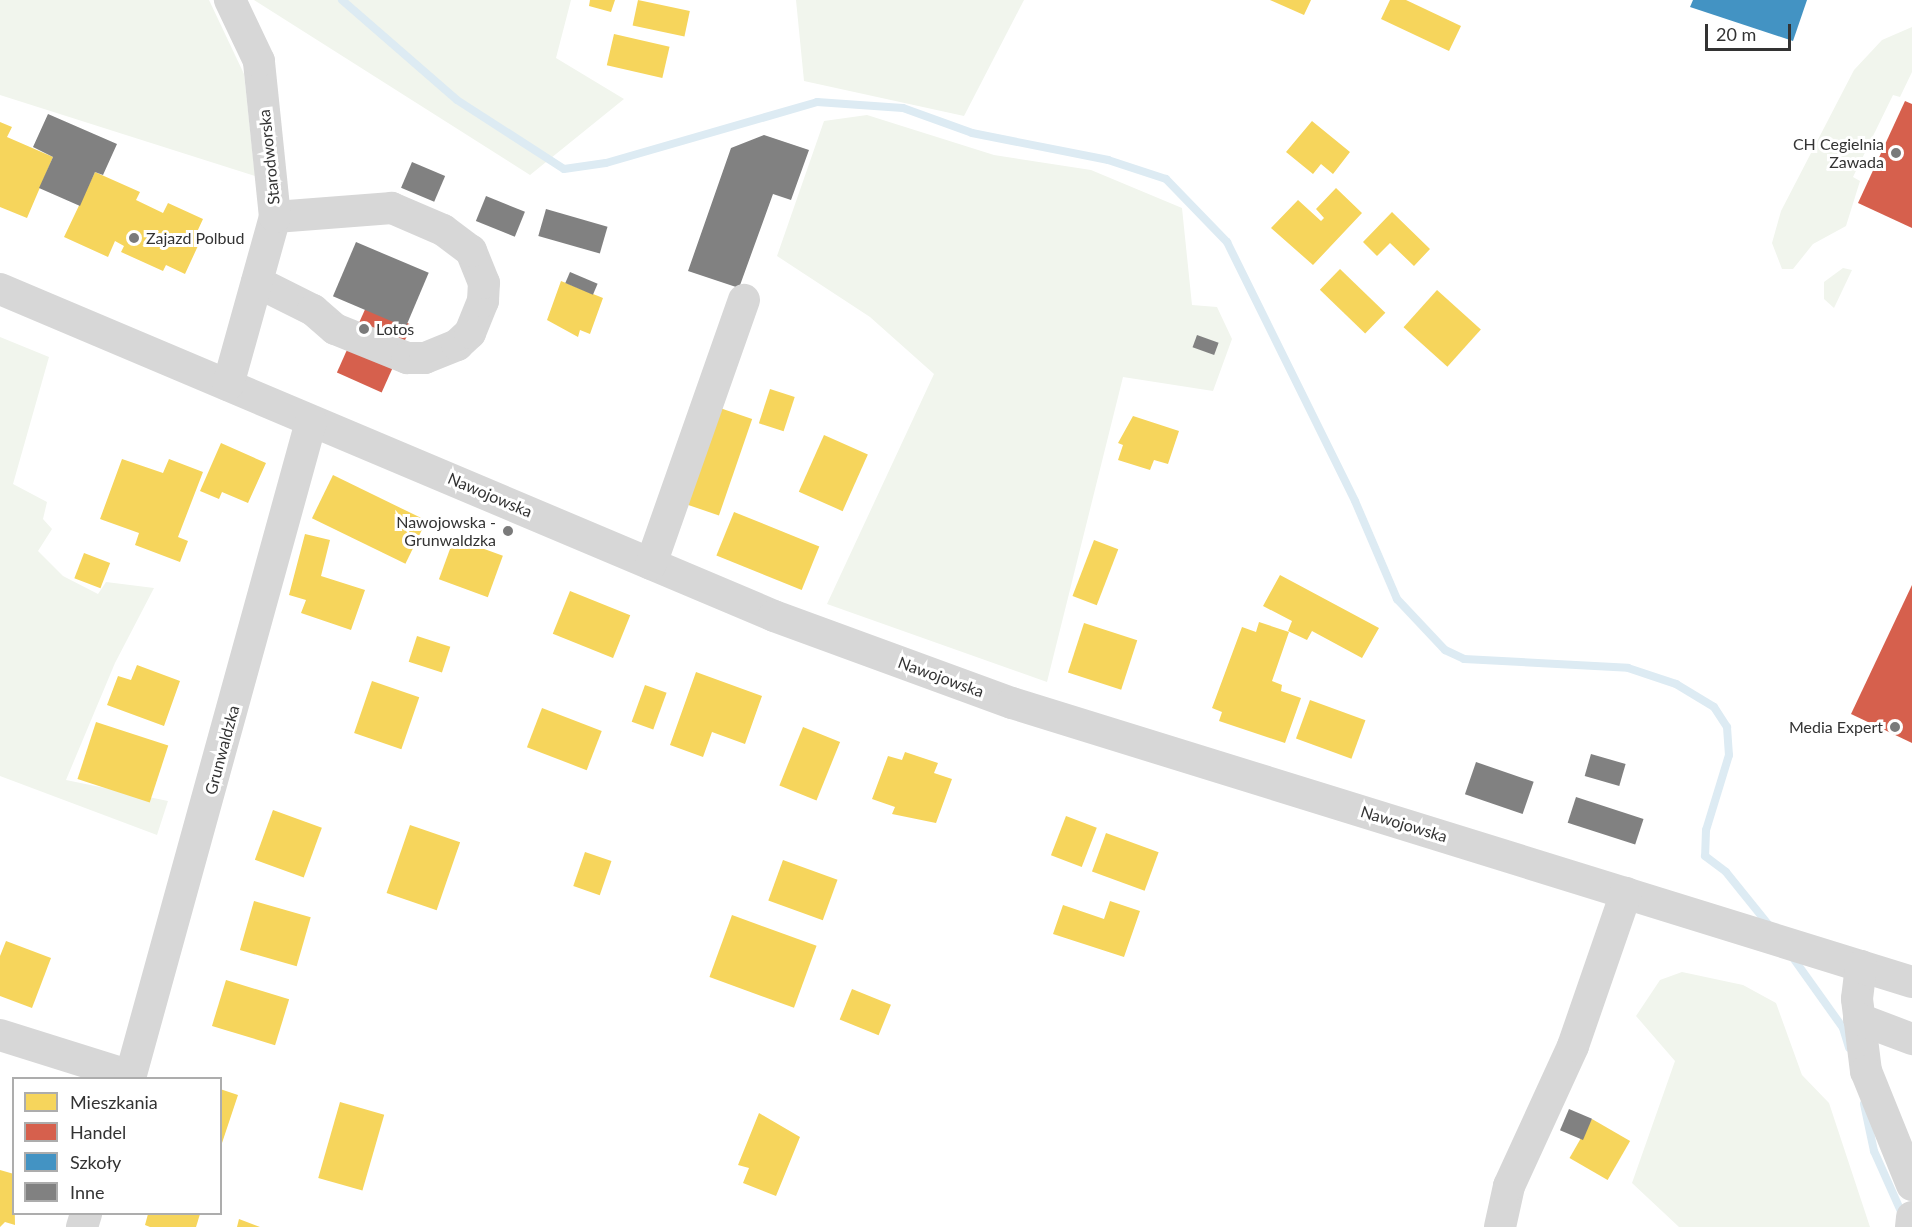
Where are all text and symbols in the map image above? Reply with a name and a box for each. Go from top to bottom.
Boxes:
scale bar [1708,12,1794,50]
text: 20 m [1716,23,1756,45]
street label: Starodworska [254,108,284,206]
place label: CH Cegielnia Zawada [1793,134,1884,172]
marker: CH Cegielnia Zawada [1889,146,1903,160]
place label: Zajazd Polbud [146,228,244,248]
marker: Zajazd Polbud [127,231,141,245]
place label: Lotos [376,319,414,339]
marker: Lotos [357,322,371,336]
street label: Nawojowska [445,469,535,521]
place label: Nawojowska - Grunwaldzka [396,512,496,550]
marker: Nawojowska - Grunwaldzka [501,524,515,538]
street label: Nawojowska [896,653,986,701]
street label: Grunwaldzka [201,703,243,797]
place label: Media Expert [1789,717,1883,737]
marker: Media Expert [1888,720,1902,734]
street label: Nawojowska [1358,802,1450,846]
legend [12,1077,222,1215]
text: Mieszkania [70,1091,158,1113]
text: Handel [70,1121,126,1143]
text: Szkoły [70,1151,121,1173]
text: Inne [70,1181,105,1203]

